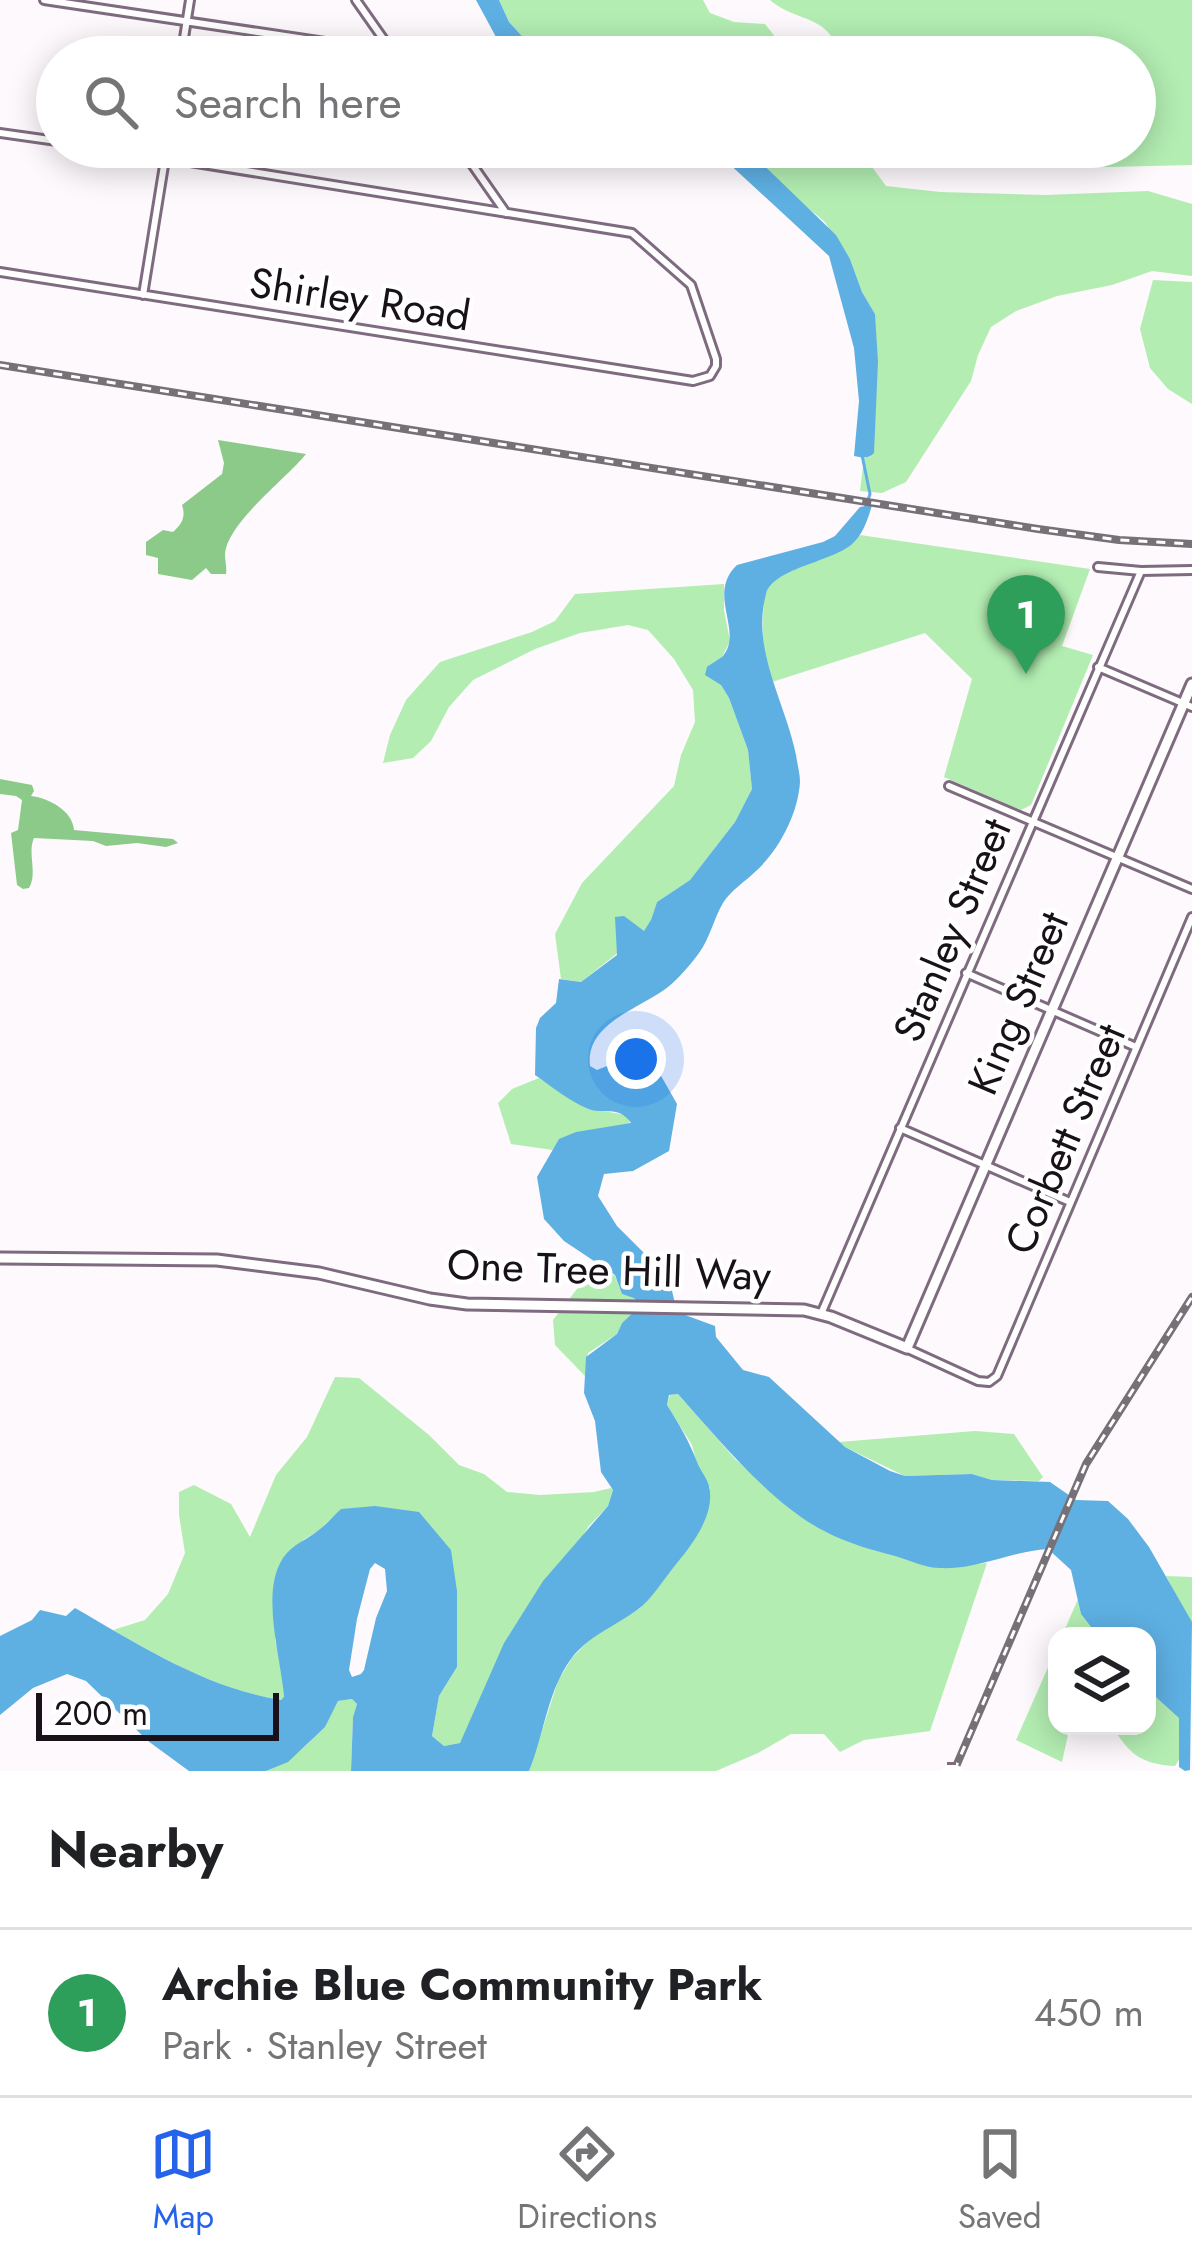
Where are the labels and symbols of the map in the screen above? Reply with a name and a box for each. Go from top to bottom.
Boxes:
street label: Shirley Road [245,251,475,347]
pin: 1 [987,575,1065,674]
street label: Stanley Street [878,809,1026,1051]
street label: King Street [952,902,1084,1104]
street label: Corbett Street [989,1014,1141,1264]
your location [606,1029,666,1089]
street label: One Tree Hill Way [446,1234,772,1306]
scale bar [36,1687,279,1740]

